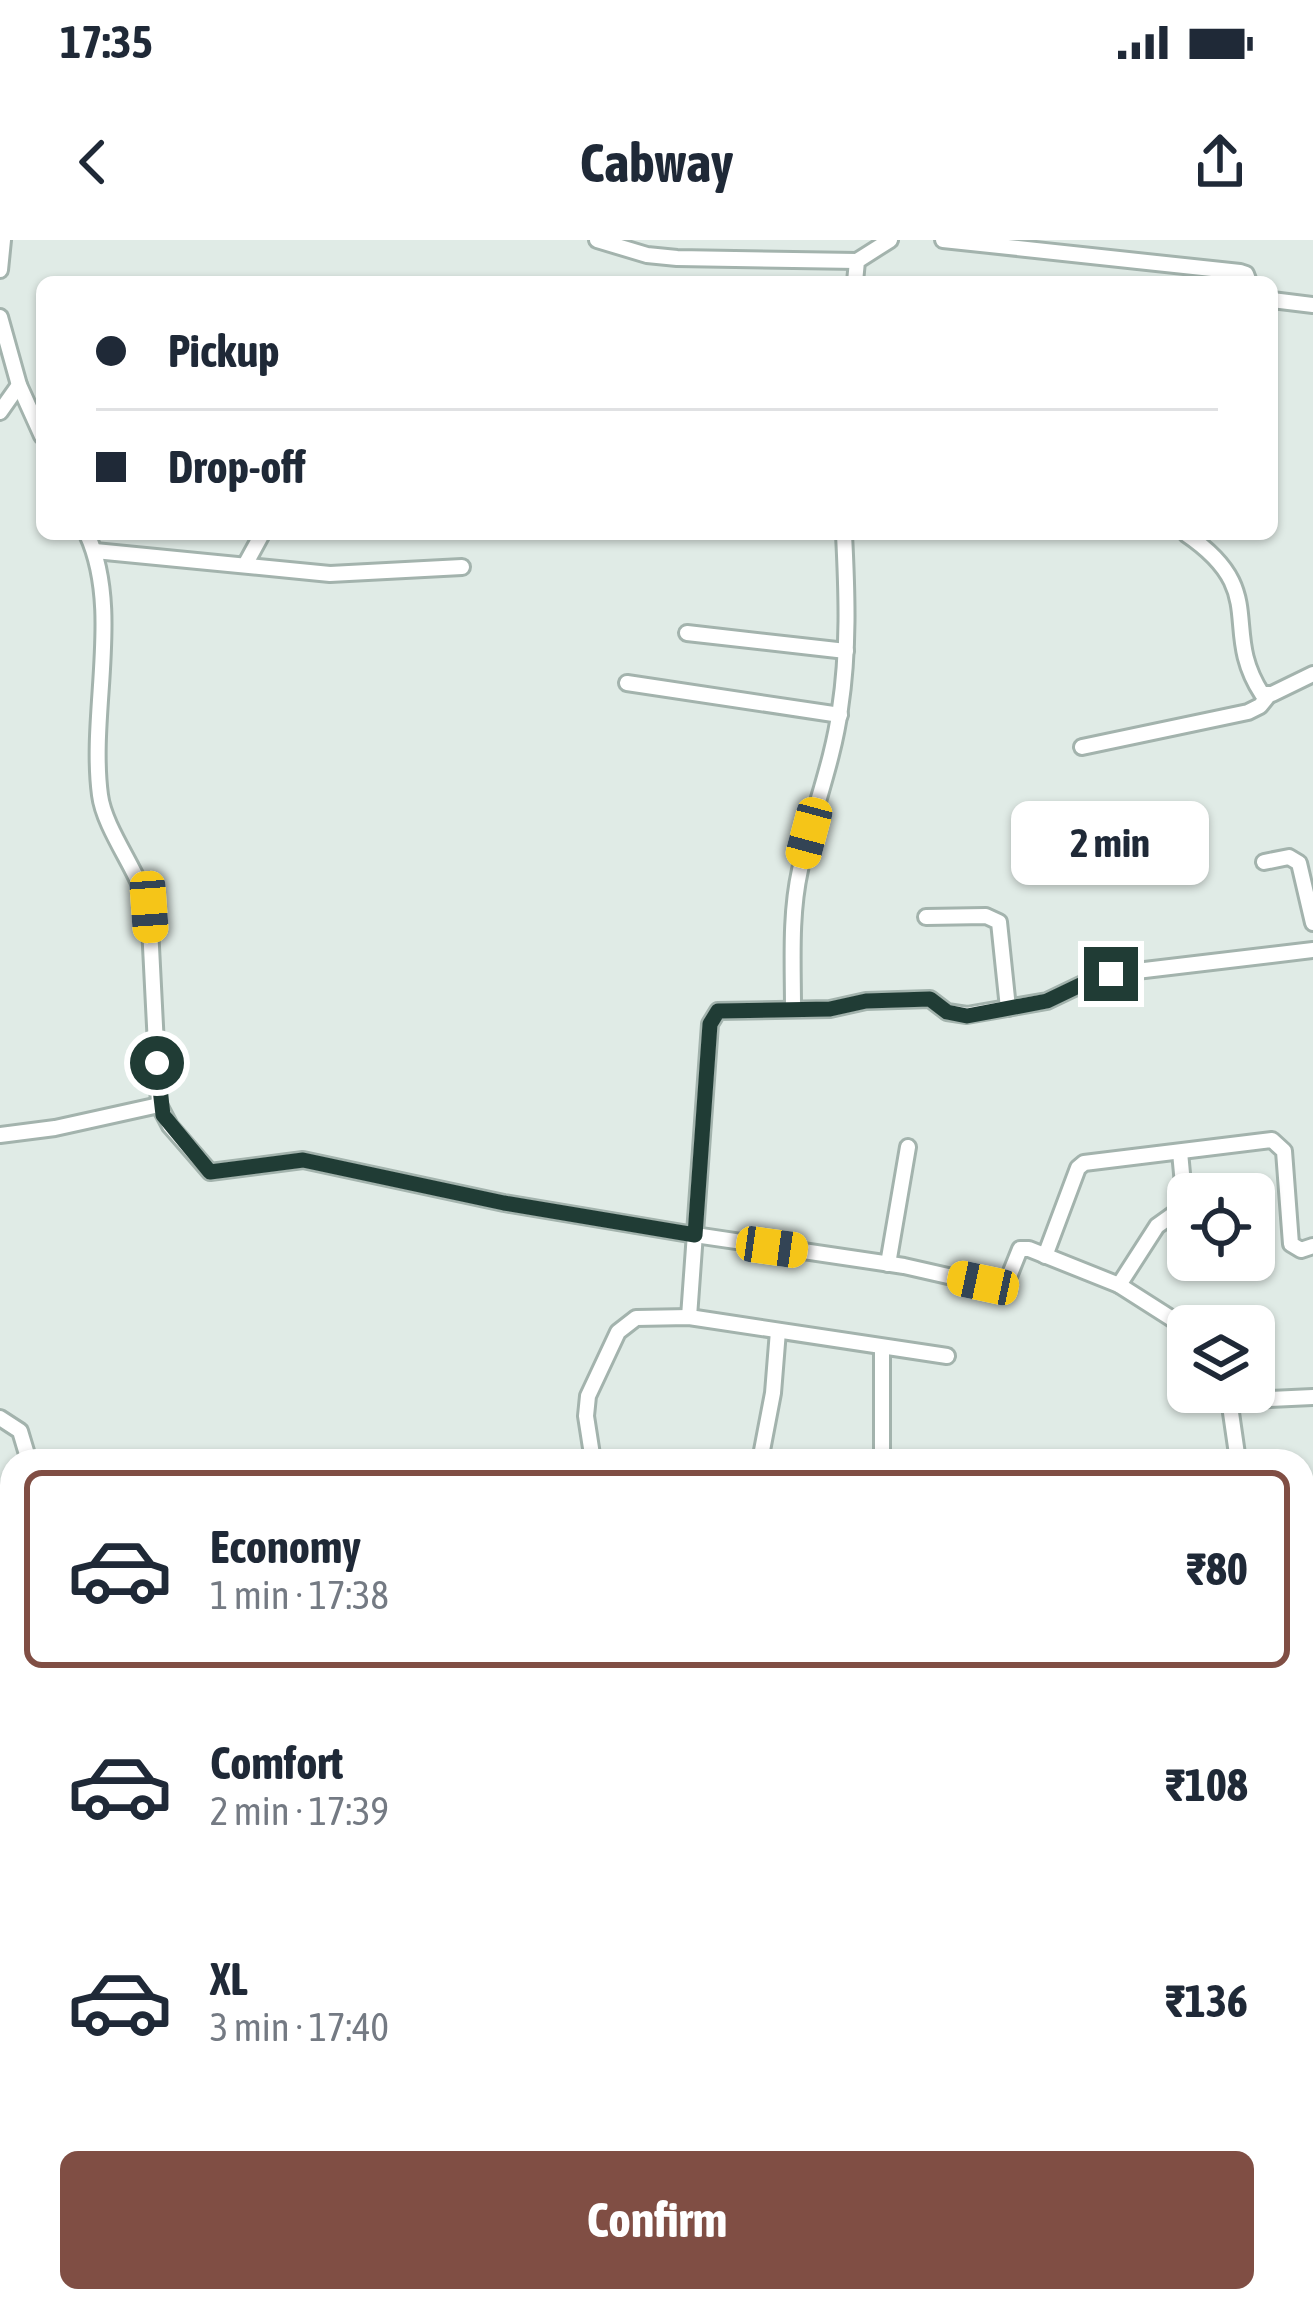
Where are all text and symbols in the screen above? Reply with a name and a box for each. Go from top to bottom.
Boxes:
text: 17:35 [60,16,153,68]
icon: back [60,129,126,195]
icon: share [1187,129,1253,195]
text: Cabway [580,132,733,193]
text: Pickup [168,325,279,377]
text: Drop-off [168,441,306,493]
car [782,794,836,872]
callout: 2 min [1012,800,1210,884]
text: 2 min [1070,821,1150,865]
car [129,870,169,944]
route end [1084,947,1138,1001]
route start [130,1036,184,1090]
map controls [1167,1173,1275,1413]
button: locate [1167,1173,1275,1281]
car [734,1224,810,1270]
car [944,1258,1022,1308]
button: layers [1167,1305,1275,1413]
icon: car [66,1515,174,1623]
text: Economy [210,1521,361,1573]
text: ₹80 [1186,1543,1248,1595]
text: 1 min · 17:38 [210,1573,389,1617]
icon: car [66,1731,174,1839]
text: Comfort [210,1737,343,1789]
text: ₹108 [1165,1759,1248,1811]
text: 2 min · 17:39 [210,1789,389,1833]
icon: car [66,1947,174,2055]
text: XL [210,1953,248,2005]
text: ₹136 [1165,1975,1248,2027]
text: 3 min · 17:40 [210,2005,389,2049]
button: Confirm [60,2151,1254,2289]

